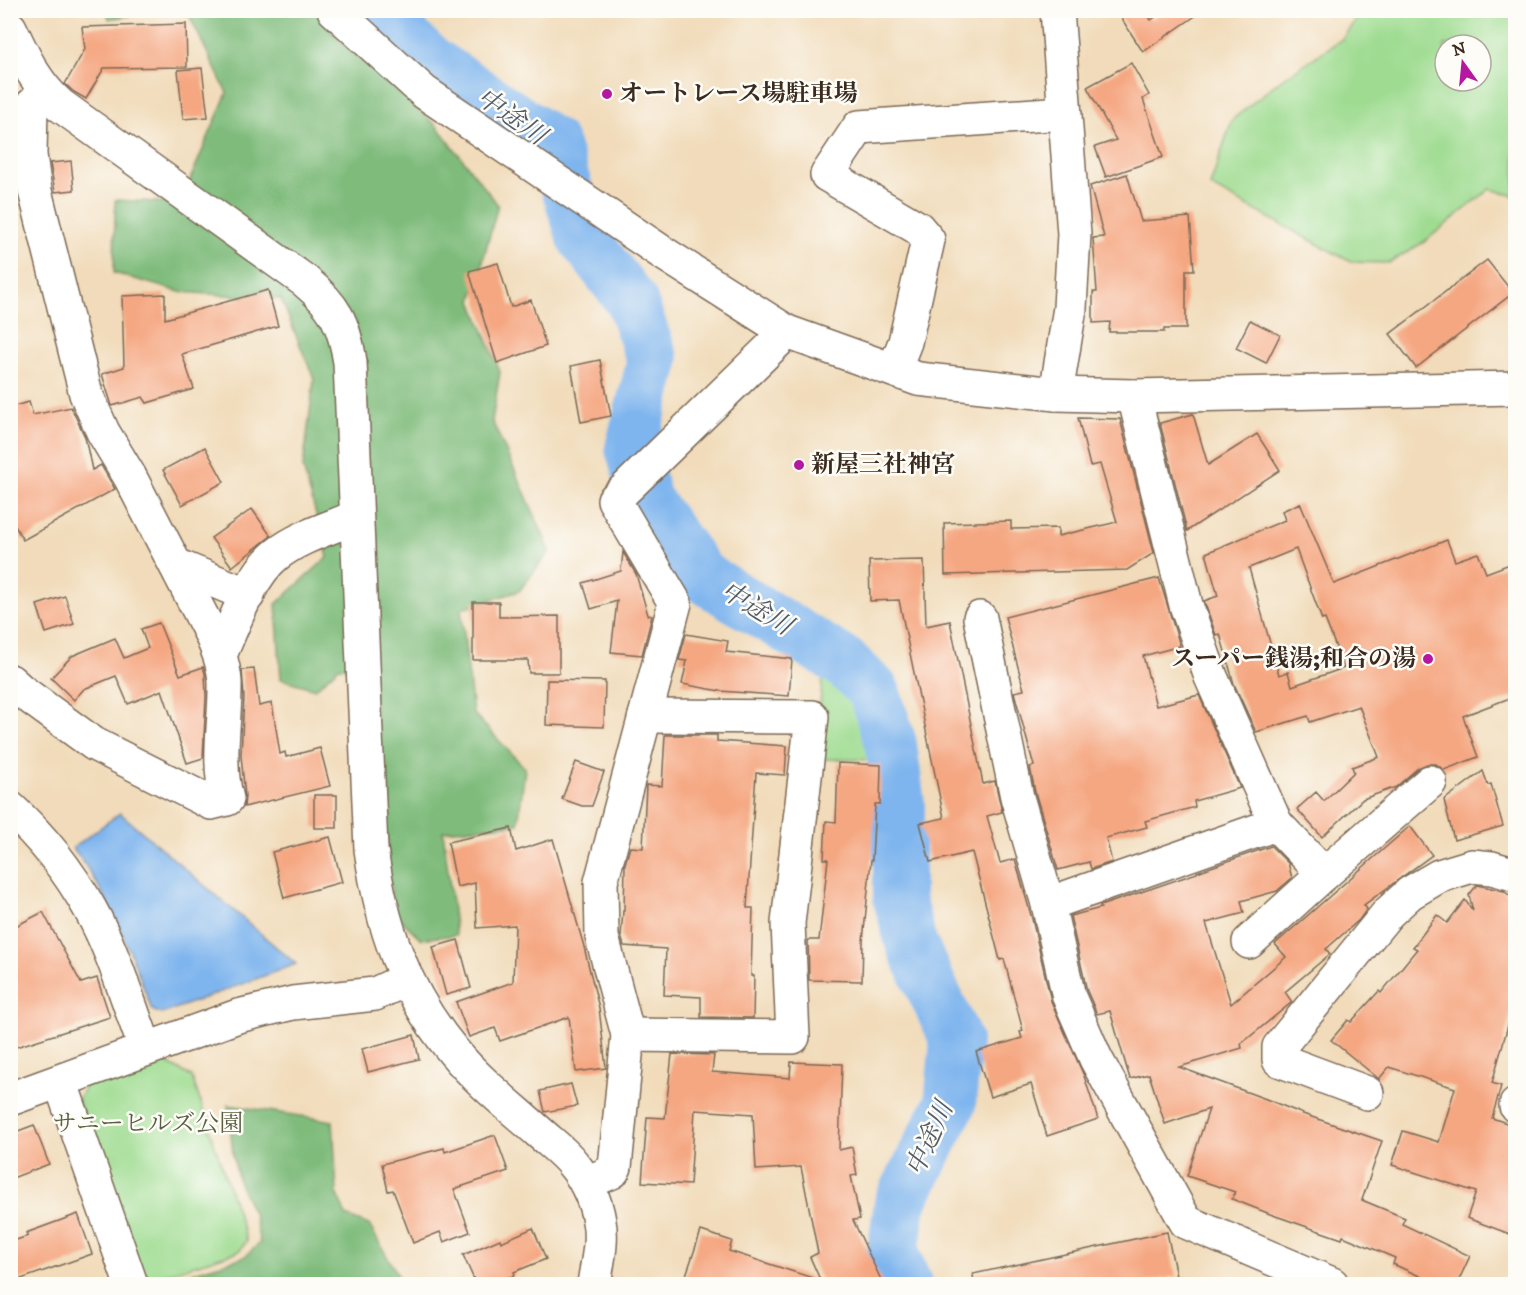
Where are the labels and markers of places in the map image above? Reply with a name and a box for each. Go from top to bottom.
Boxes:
place label: オートレース場駐車場 [619,79,858,109]
marker: オートレース場駐車場 [600,87,614,101]
place label: 新屋三社神宮 [811,450,955,480]
marker: 新屋三社神宮 [792,458,806,472]
place label: スーパー銭湯;和合の湯 [1171,644,1416,674]
marker: スーパー銭湯;和合の湯 [1421,652,1435,666]

